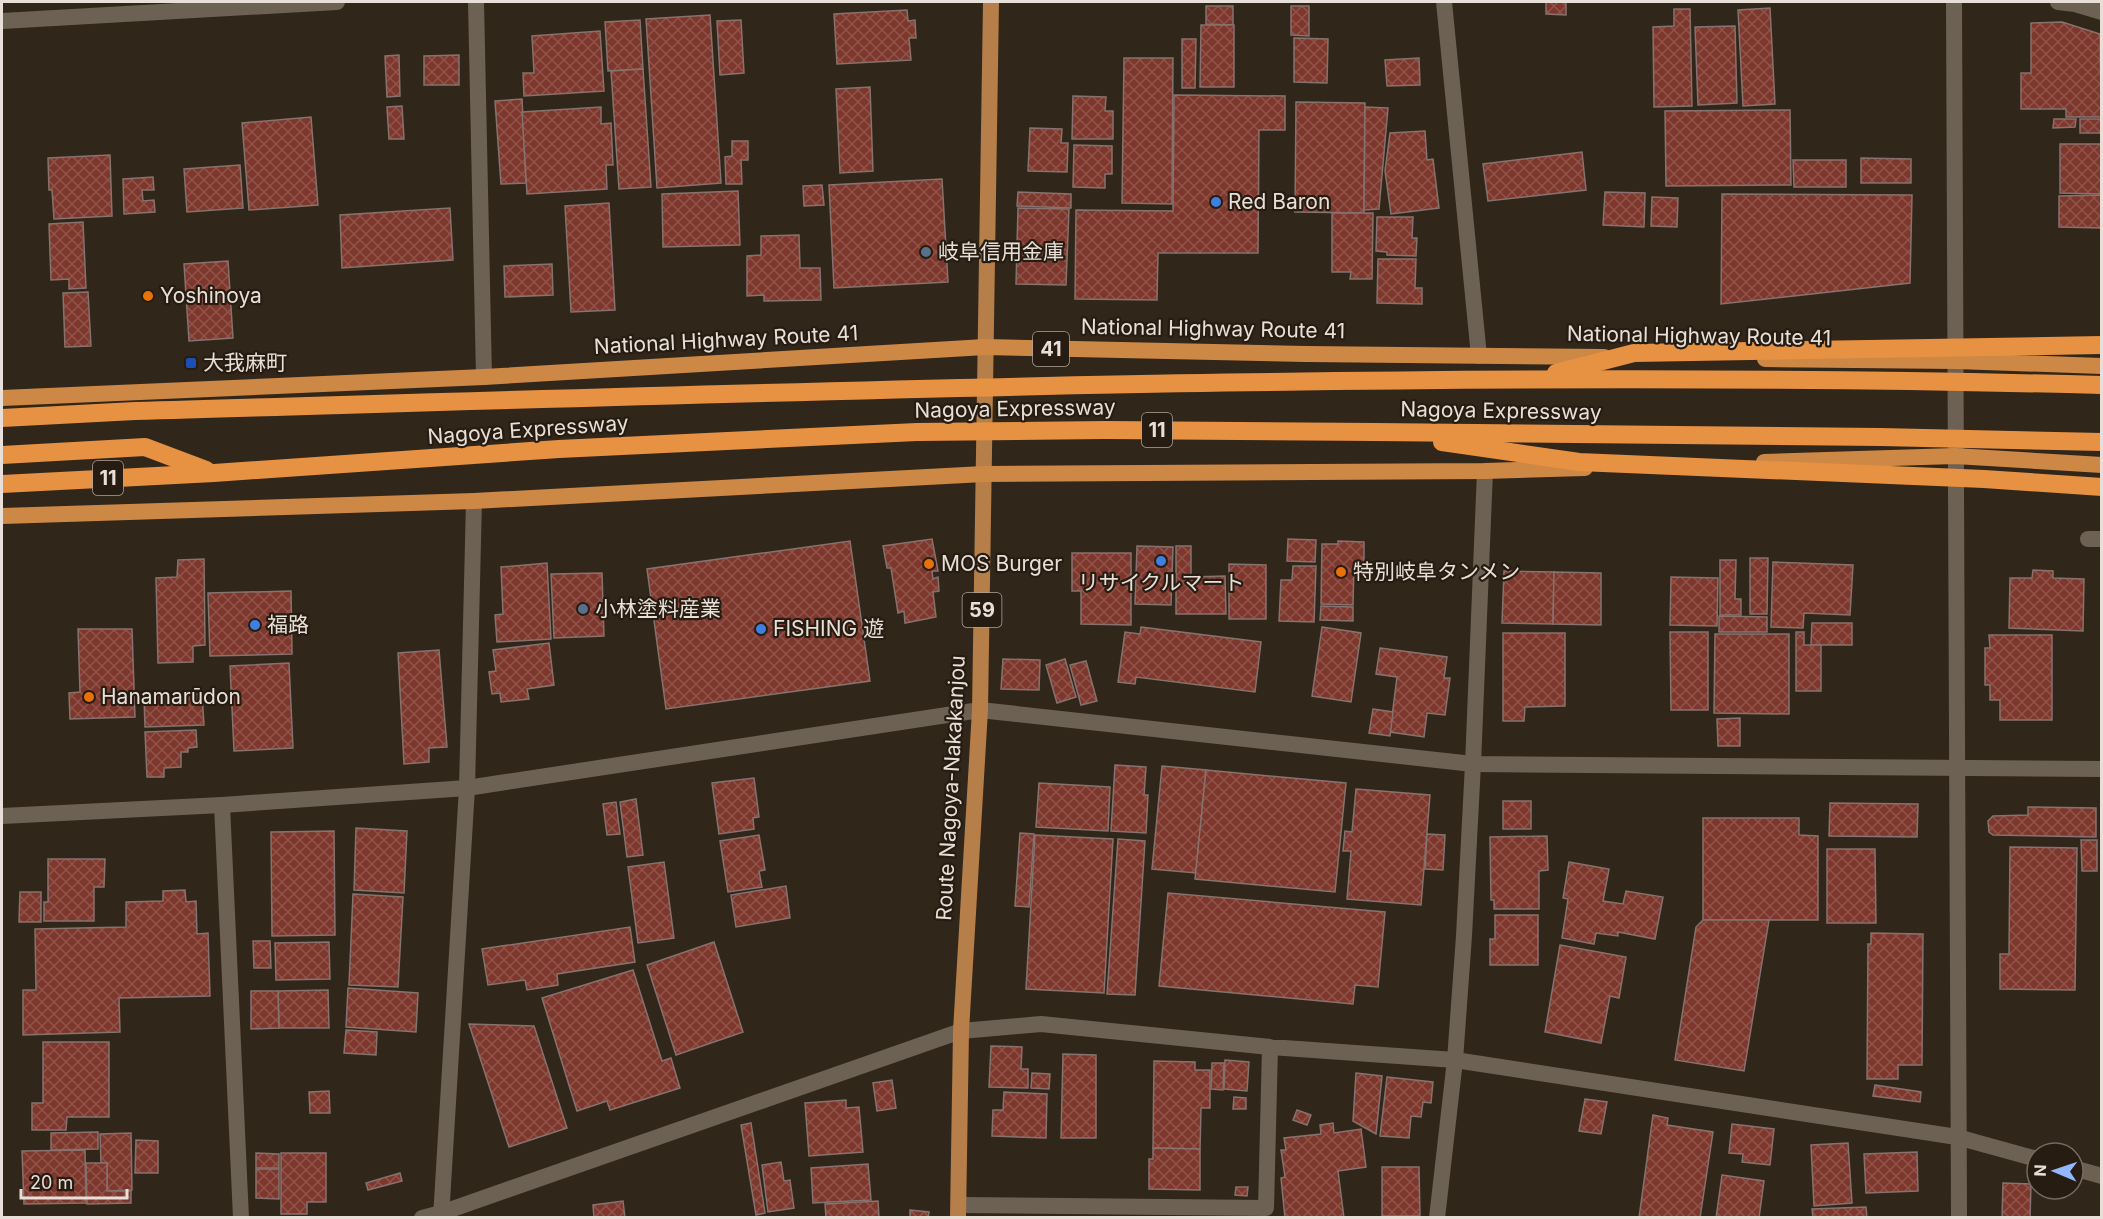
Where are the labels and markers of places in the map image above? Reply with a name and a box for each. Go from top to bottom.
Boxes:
place label: Red Baron [1228,189,1330,214]
marker: Red Baron [1209,195,1223,209]
place label: 岐阜信用金庫 [938,239,1064,264]
marker: 岐阜信用金庫 [919,245,933,259]
place label: Yoshinoya [160,283,262,308]
marker: Yoshinoya [141,289,155,303]
place label: 大我麻町 [203,350,287,375]
marker: 大我麻町 [184,356,198,370]
place label: MOS Burger [941,551,1062,576]
marker: リサイクルマート [1154,554,1168,568]
marker: MOS Burger [922,557,936,571]
place label: 特別岐阜タンメン [1353,559,1520,584]
marker: 特別岐阜タンメン [1334,565,1348,579]
place label: リサイクルマート [1078,570,1244,595]
place label: 小林塗料産業 [595,596,721,621]
marker: 小林塗料産業 [576,602,590,616]
place label: 福路 [267,612,309,637]
place label: FISHING 遊 [773,616,884,641]
marker: 福路 [248,618,262,632]
marker: FISHING 遊 [754,622,768,636]
place label: Hanamarūdon [101,684,241,709]
marker: Hanamarūdon [82,690,96,704]

